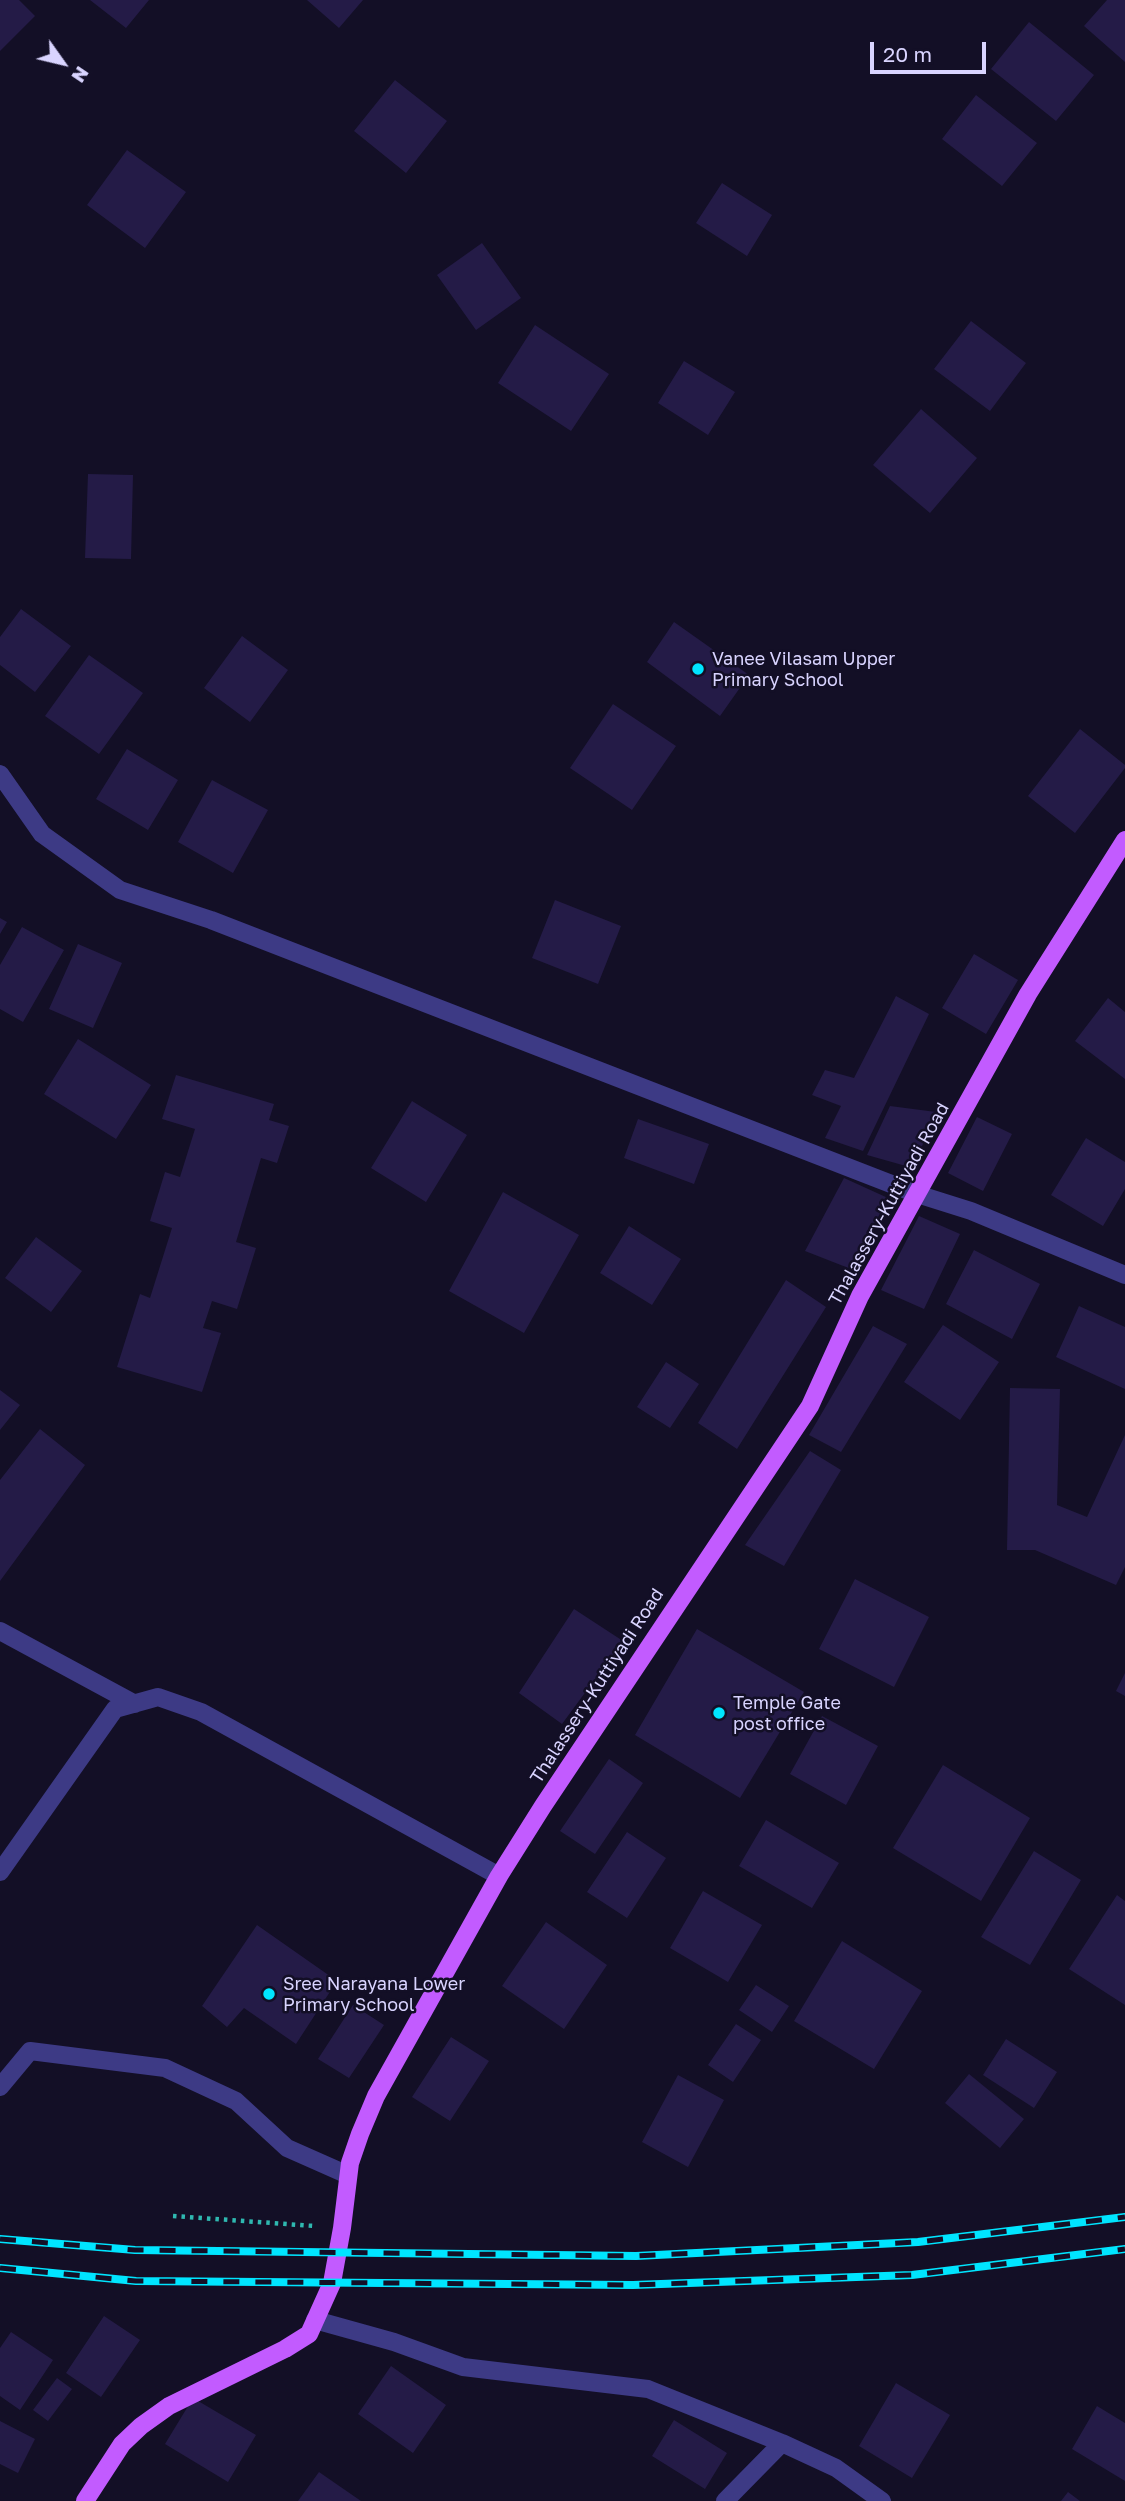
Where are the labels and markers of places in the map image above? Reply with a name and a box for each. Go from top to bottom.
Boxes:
place label: Vanee Vilasam Upper Primary School [712,648,895,690]
marker: Vanee Vilasam Upper Primary School [690,661,706,677]
place label: Temple Gate post office [733,1692,841,1734]
marker: Temple Gate post office [711,1705,727,1721]
place label: Sree Narayana Lower Primary School [283,1973,465,2016]
marker: Sree Narayana Lower Primary School [261,1986,277,2002]

